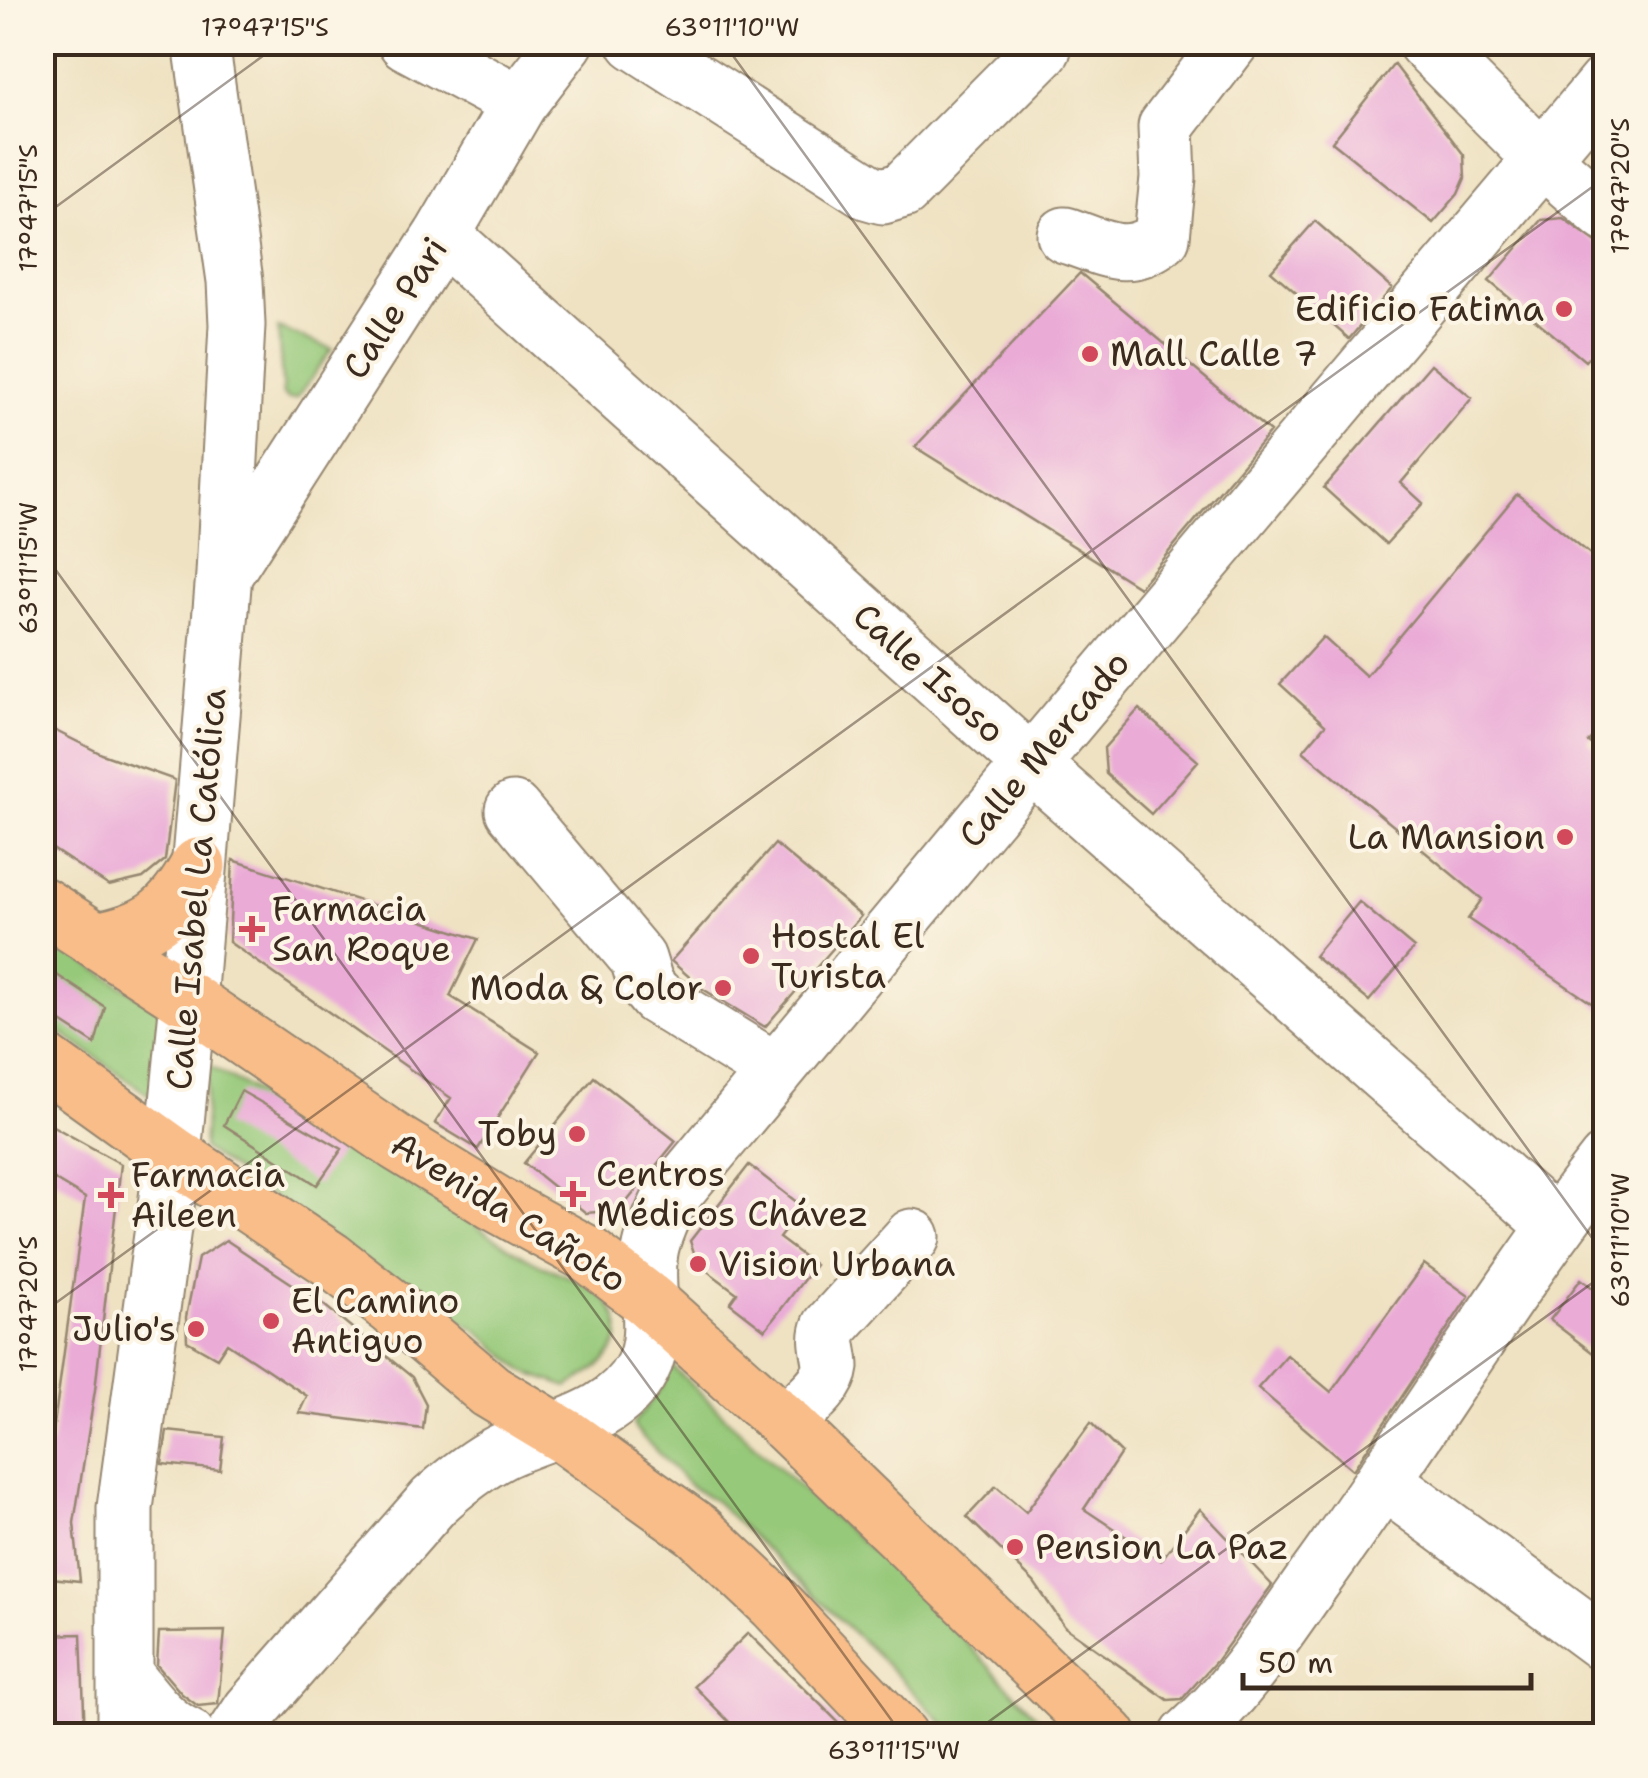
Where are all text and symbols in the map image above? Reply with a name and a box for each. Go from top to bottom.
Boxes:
text: 17°47'15"S [201,10,329,44]
text: 63°11'10"W [665,10,799,44]
text: 17°47'20"S [1603,118,1637,254]
text: 17°47'15"S [11,144,45,272]
street label: Calle Pari [331,228,458,388]
place label: Edificio Fatima [1295,285,1544,332]
marker: Edificio Fatima [1553,298,1575,320]
place label: Mall Calle 7 [1110,330,1318,377]
marker: Mall Calle 7 [1079,343,1101,365]
text: 63°11'15"W [11,502,45,634]
street label: Calle Isoso [843,592,1015,753]
street label: Calle Mercado [947,640,1140,857]
street label: Calle Isabel La Católica [155,686,237,1092]
place label: La Mansion [1348,813,1545,860]
marker: La Mansion [1554,826,1576,848]
place label: Farmacia San Roque [272,885,451,972]
place label: Hostal El Turista [771,912,925,999]
marker: Farmacia San Roque [241,918,263,940]
marker: Hostal El Turista [740,945,762,967]
place label: Moda & Color [470,964,703,1011]
marker: Moda & Color [712,977,734,999]
place label: Toby [478,1110,557,1157]
street label: Avenida Cañoto [383,1120,636,1303]
marker: Toby [566,1123,588,1145]
place label: Centros Médicos Chávez [596,1150,869,1237]
place label: Farmacia Aileen [131,1151,285,1238]
text: 63°11'10"W [1603,1173,1637,1307]
marker: Centros Médicos Chávez [560,1181,586,1207]
marker: Farmacia Aileen [100,1184,122,1206]
text: 17°47'20"S [11,1236,45,1372]
place label: Vision Urbana [718,1240,955,1287]
marker: Vision Urbana [687,1253,709,1275]
place label: El Camino Antiguo [291,1277,459,1364]
place label: Julio's [72,1305,176,1352]
marker: El Camino Antiguo [260,1310,282,1332]
marker: Julio's [185,1318,207,1340]
place label: Pension La Paz [1035,1523,1289,1570]
marker: Pension La Paz [1004,1536,1026,1558]
scale bar [1243,1628,1530,1690]
text: 50 m [1258,1642,1333,1683]
text: 63°11'15"W [828,1733,960,1767]

